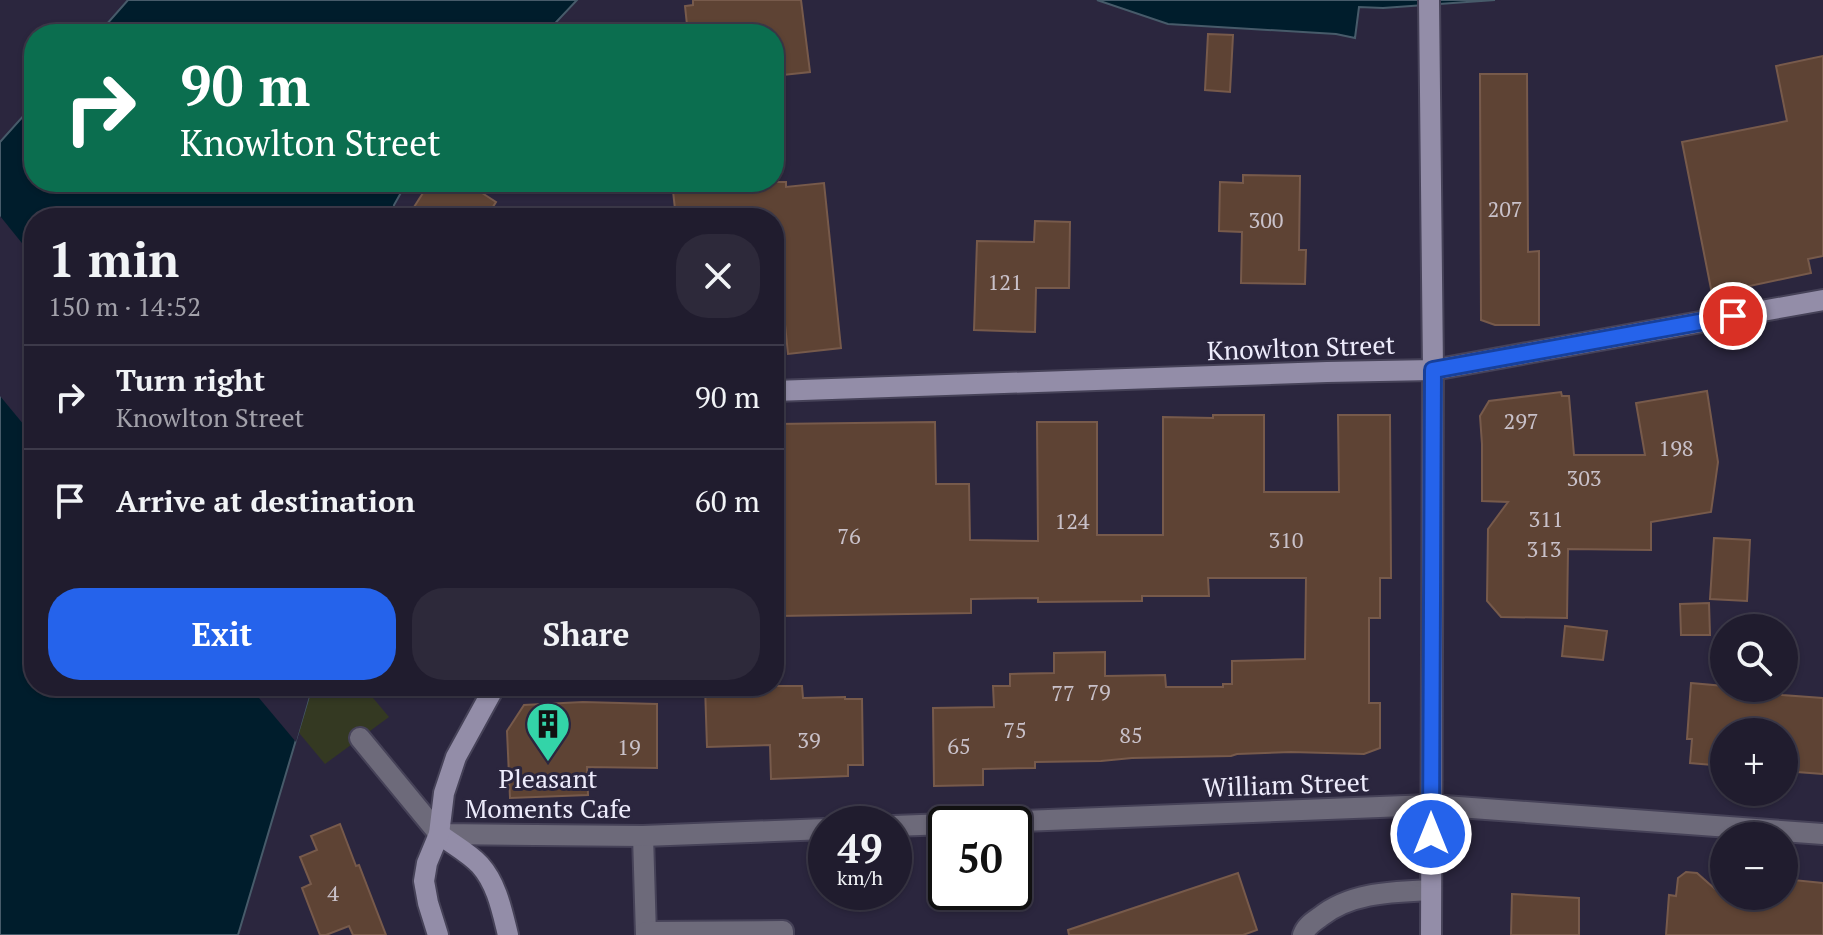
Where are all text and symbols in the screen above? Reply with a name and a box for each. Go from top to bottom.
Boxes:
text: 90 m [180,48,310,122]
icon: right [48,56,152,160]
text: Knowlton Street [180,119,441,166]
house number: 207 [1487,194,1523,223]
house number: 300 [1248,205,1284,234]
text: 1 min [48,227,179,291]
button: close [676,234,760,318]
house number: 121 [987,267,1023,296]
pin [1699,282,1767,350]
text: 150 m · 14:52 [48,289,201,323]
icon: arrive [1711,294,1755,338]
street label: Knowlton Street [1206,327,1396,367]
text: Turn right [116,360,265,400]
icon: right [48,375,92,419]
text: 90 m [695,377,760,417]
text: Knowlton Street [116,400,304,434]
house number: 297 [1503,406,1539,435]
house number: 198 [1658,433,1694,462]
house number: 303 [1566,463,1602,492]
icon: arrive [48,479,92,523]
text: Arrive at destination [116,481,415,521]
text: 60 m [695,481,760,521]
house number: 311 [1528,504,1564,533]
house number: 124 [1054,506,1090,535]
house number: 76 [837,521,861,550]
house number: 310 [1268,525,1304,554]
house number: 313 [1526,534,1562,563]
button: Exit [48,588,396,680]
button: Share [412,588,760,680]
map controls [1710,614,1798,910]
button: search [1710,614,1798,702]
house number: 79 [1087,677,1111,706]
house number: 77 [1051,678,1075,707]
building icon: Pleasant Moments Cafe [524,700,572,763]
house number: 75 [1003,715,1027,744]
button: + [1710,718,1798,806]
house number: 85 [1119,720,1143,749]
house number: 39 [797,725,821,754]
house number: 65 [947,731,971,760]
house number: 19 [617,732,641,761]
place label: Pleasant Moments Cafe [465,761,631,825]
street label: William Street [1202,764,1370,804]
position arrow [1389,792,1473,876]
speed limit sign: 50 [928,806,1032,910]
text: 49 [837,821,883,874]
button: − [1710,822,1798,910]
text: km/h [837,864,883,891]
house number: 4 [327,878,339,907]

